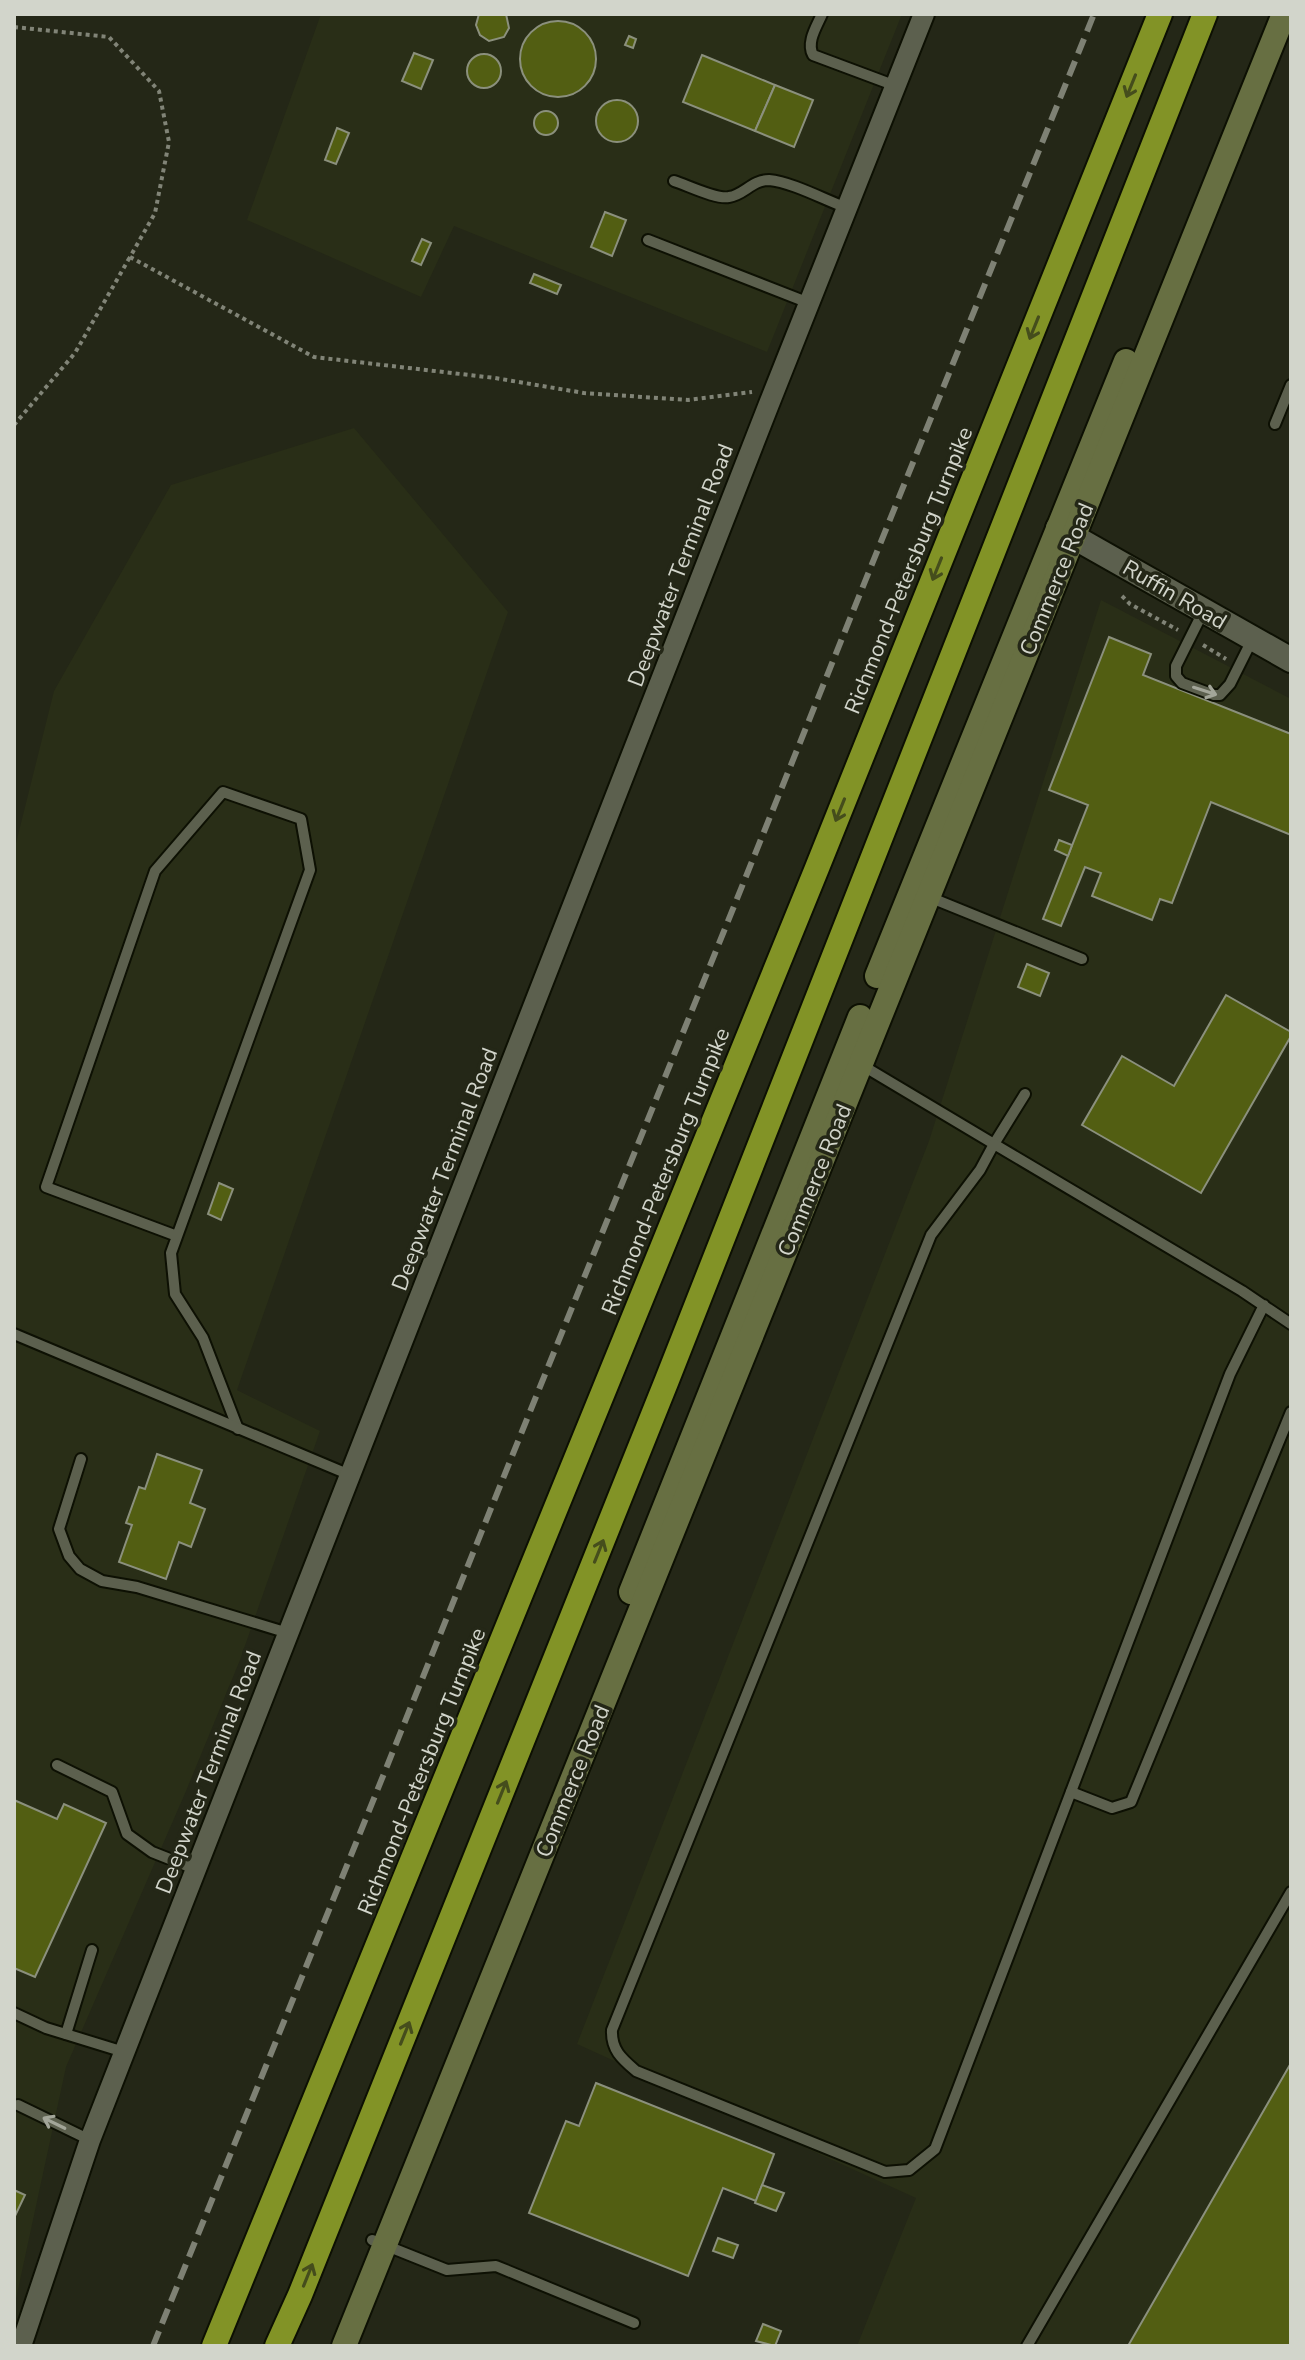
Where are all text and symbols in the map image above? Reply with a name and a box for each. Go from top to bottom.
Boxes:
one-way arrow [1123,73,1137,98]
one-way arrow [1026,315,1040,340]
street label: Richmond-Petersburg Turnpike [837,422,980,718]
street label: Deepwater Terminal Road [621,440,741,691]
street label: Commerce Road [1013,499,1101,660]
street label: Ruffin Road [1117,553,1232,637]
one-way arrow [929,556,943,581]
one-way arrow [1192,685,1217,699]
one-way arrow [832,797,846,822]
street label: Richmond-Petersburg Turnpike [594,1023,737,1319]
street label: Deepwater Terminal Road [385,1044,505,1295]
street label: Commerce Road [771,1100,859,1261]
one-way arrow [592,1539,607,1564]
street label: Richmond-Petersburg Turnpike [350,1623,493,1919]
street label: Deepwater Terminal Road [149,1647,269,1898]
street label: Commerce Road [529,1701,617,1862]
one-way arrow [496,1780,510,1805]
one-way arrow [399,2021,413,2046]
one-way arrow [42,2114,66,2130]
one-way arrow [302,2263,316,2288]

